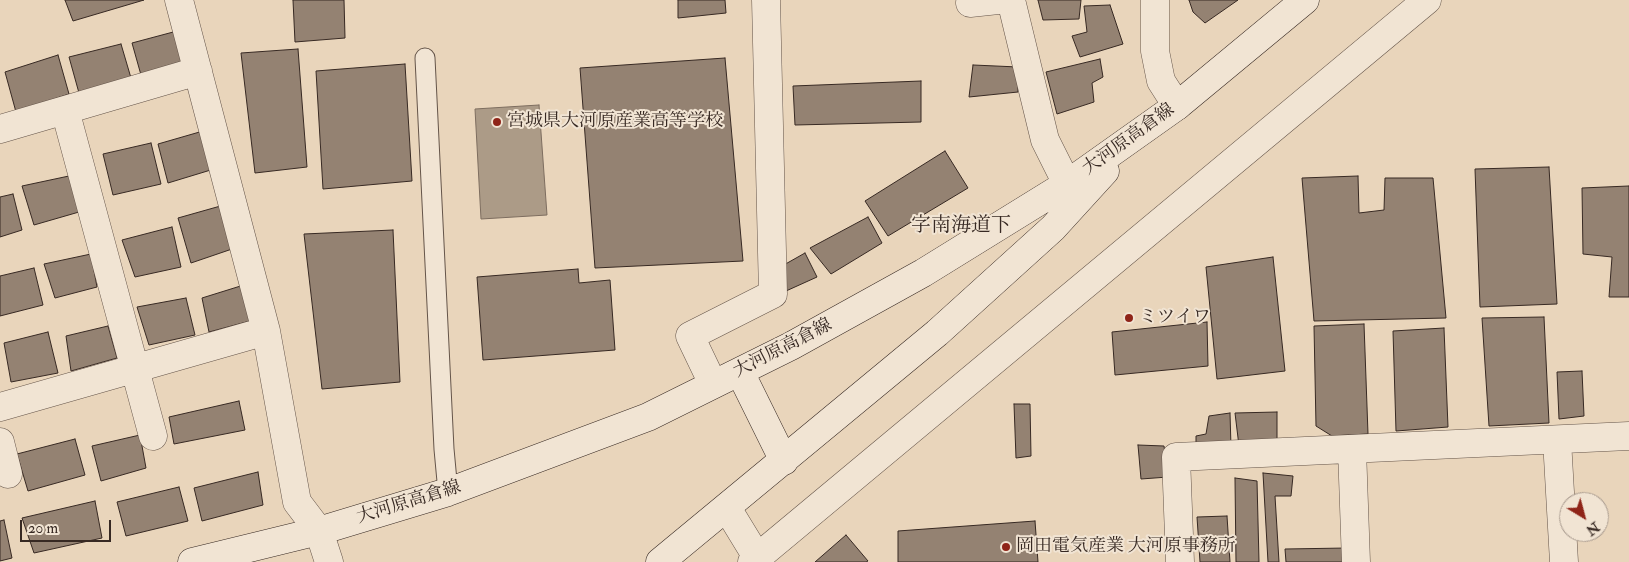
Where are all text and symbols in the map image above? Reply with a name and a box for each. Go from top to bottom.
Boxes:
street label: 大河原高倉線 [1079,100,1179,180]
place label: 宮城県大河原産業高等学校 [507,111,723,133]
marker: 宮城県大河原産業高等学校 [491,116,503,128]
district label: 字南海道下 [911,215,1011,239]
place label: ミツイワ [1139,307,1211,329]
marker: ミツイワ [1123,312,1135,324]
street label: 大河原高倉線 [730,315,836,383]
street label: 大河原高倉線 [354,477,464,529]
north arrow [1559,492,1609,542]
scale bar [22,510,114,542]
text: N [1583,518,1603,539]
text: 20 m [28,519,58,538]
place label: 岡田電気産業 大河原事務所 [1016,536,1236,558]
marker: 岡田電気産業 大河原事務所 [1000,541,1012,553]

